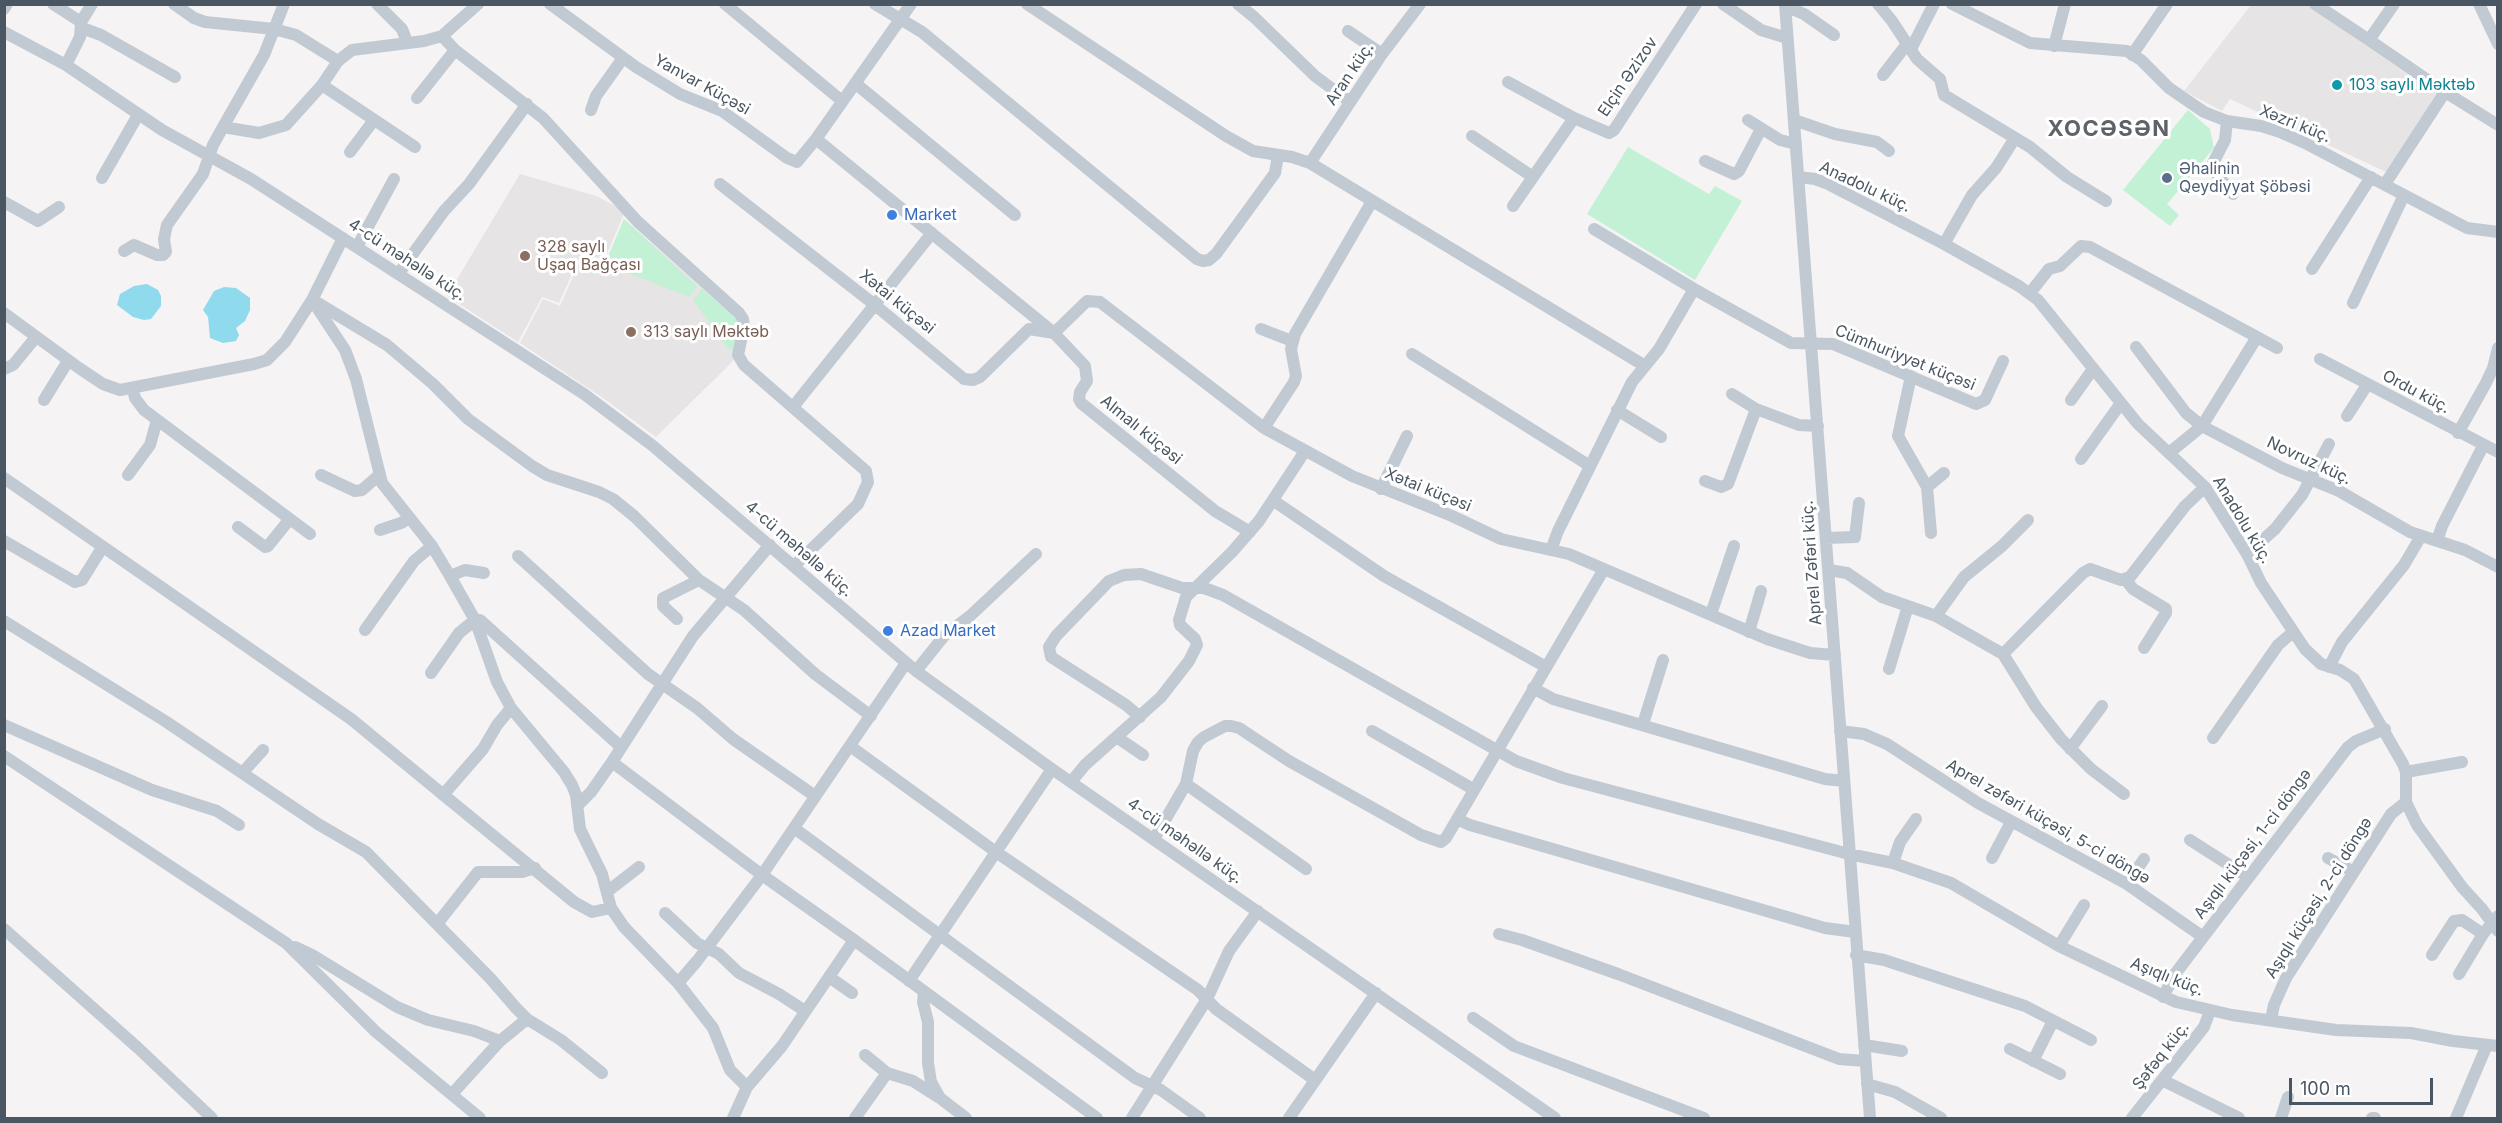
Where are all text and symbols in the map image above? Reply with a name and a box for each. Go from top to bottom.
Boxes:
street label: Elçin Əzizov [1594,34,1662,120]
street label: Aran küç. [1322,39,1378,109]
street label: Yanvar Küçəsi [651,51,753,119]
place label: 103 saylı Məktəb [2349,75,2475,95]
marker: 103 saylı Məktəb [2330,78,2344,92]
street label: Xəzri küç. [2257,101,2333,147]
district label: XOCƏSƏN [2047,116,2171,142]
street label: Anadolu küç. [1816,157,1914,217]
place label: Əhalinin Qeydiyyat Şöbəsi [2179,159,2311,197]
marker: Əhalinin Qeydiyyat Şöbəsi [2160,171,2174,185]
place label: Market [904,205,957,225]
marker: Market [885,208,899,222]
street label: 4-cü məhəllə küç. [345,215,469,305]
place label: 328 saylı Uşaq Bağçası [537,237,640,275]
marker: 328 saylı Uşaq Bağçası [518,249,532,263]
street label: Xətai küçəsi [855,266,939,338]
street label: Cümhuriyyət küçəsi [1832,321,1978,395]
place label: 313 saylı Məktəb [643,322,769,342]
marker: 313 saylı Məktəb [624,325,638,339]
street label: Ordu küç. [2379,366,2453,418]
street label: Almalı küçəsi [1096,391,1186,469]
street label: Novruz küç. [2264,433,2354,489]
street label: Xətai küçəsi [1382,464,1474,516]
street label: Anadolu küç. [2208,473,2276,567]
street label: 4-cü məhəllə küç. [741,497,857,601]
street label: Aprel Zəfəri küç. [1798,500,1826,626]
place label: Azad Market [900,621,996,641]
marker: Azad Market [881,624,895,638]
street label: Aprel zəfəri küçəsi, 5-ci döngə [1943,756,2153,888]
street label: Aşıqlı küçəsi, 1-ci döngə [2190,765,2316,923]
street label: 4-cü məhəllə küç. [1124,794,1246,888]
street label: Aşıqlı küçəsi, 2-ci döngə [2262,814,2376,982]
street label: Aşıqlı küç. [2128,954,2206,1000]
street label: Şəfəq küç. [2129,1018,2193,1094]
scale bar [2292,1066,2436,1104]
text: 100 m [2300,1078,2351,1099]

